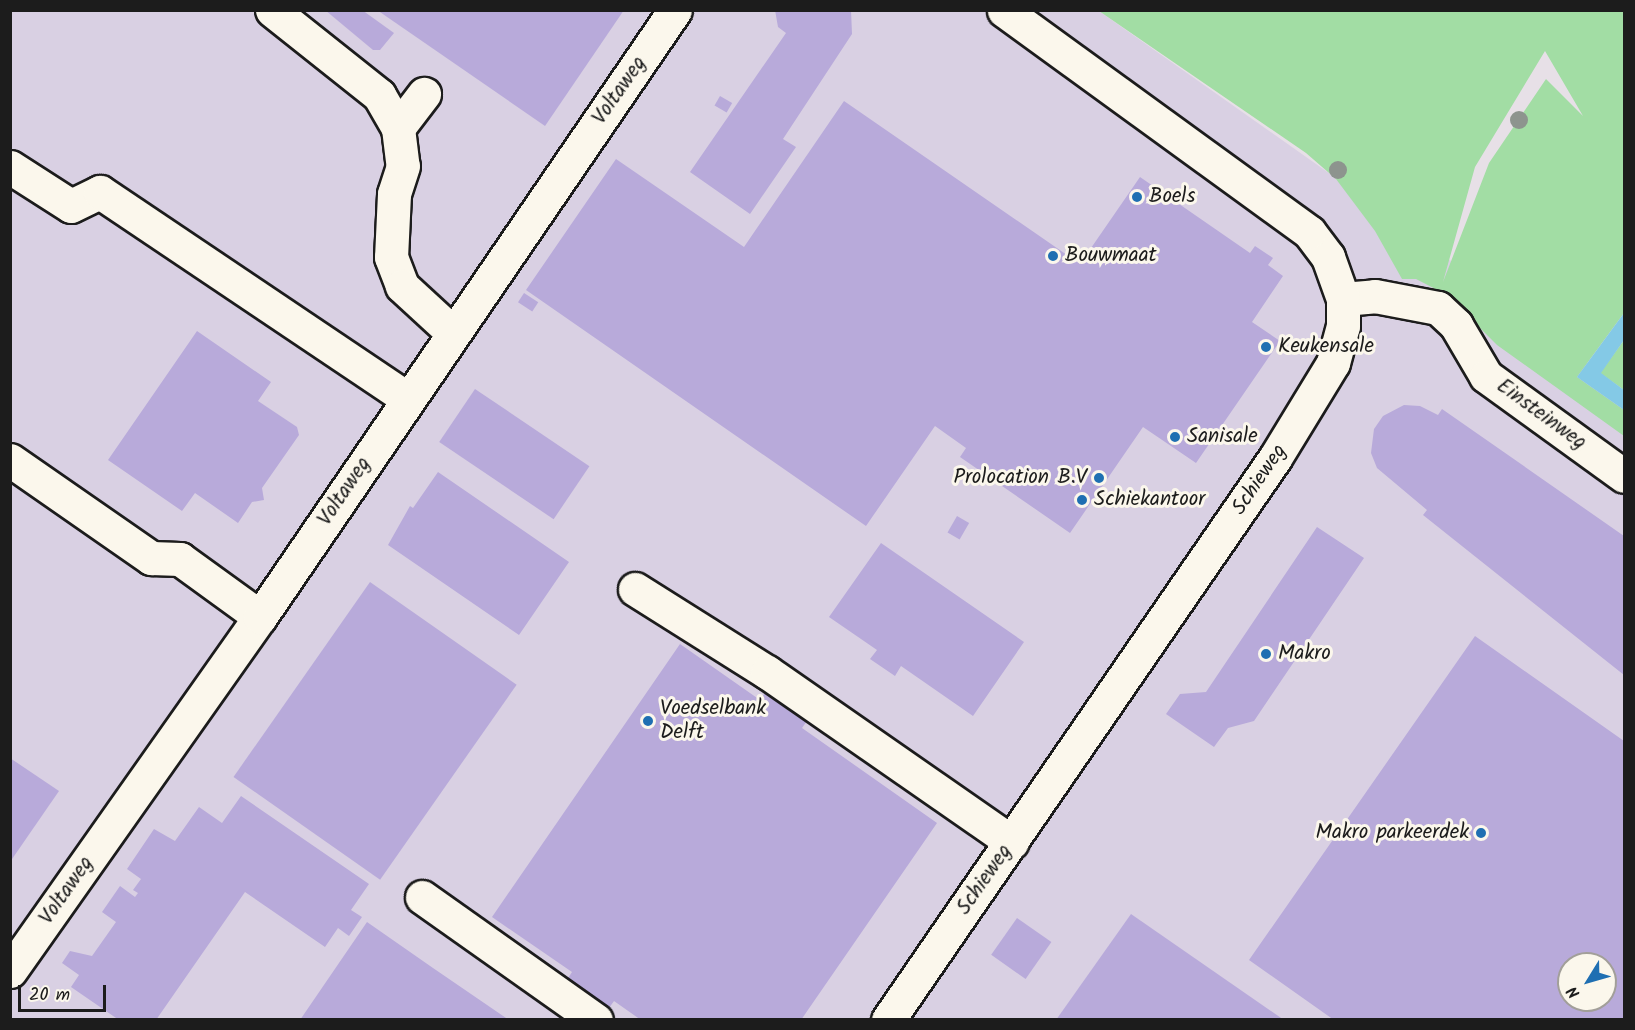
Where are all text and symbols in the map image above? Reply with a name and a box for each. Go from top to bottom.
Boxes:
street label: Voltaweg [587,52,653,130]
place label: Boels [1149,184,1195,210]
marker: Boels [1130,190,1144,204]
place label: Bouwmaat [1065,243,1157,269]
marker: Bouwmaat [1046,249,1060,263]
place label: Keukensale [1278,334,1374,360]
marker: Keukensale [1259,340,1273,354]
street label: Einsteinweg [1491,374,1591,456]
place label: Sanisale [1187,424,1258,450]
marker: Sanisale [1168,430,1182,444]
street label: Schieweg [1227,440,1293,520]
street label: Voltaweg [313,453,377,531]
place label: Prolocation B.V [954,465,1087,491]
marker: Prolocation B.V [1092,471,1106,485]
place label: Schiekantoor [1094,487,1205,513]
marker: Schiekantoor [1075,493,1089,507]
place label: Makro [1278,641,1331,667]
marker: Makro [1259,647,1273,661]
place label: Voedselbank Delft [660,696,766,746]
marker: Voedselbank Delft [641,714,655,728]
place label: Makro parkeerdek [1316,820,1469,846]
marker: Makro parkeerdek [1474,826,1488,840]
street label: Schieweg [952,840,1018,920]
street label: Voltaweg [34,852,100,930]
north arrow [1557,952,1617,1012]
scale bar [21,973,110,1011]
text: N [1561,980,1587,1003]
text: 20 m [29,981,70,1010]

